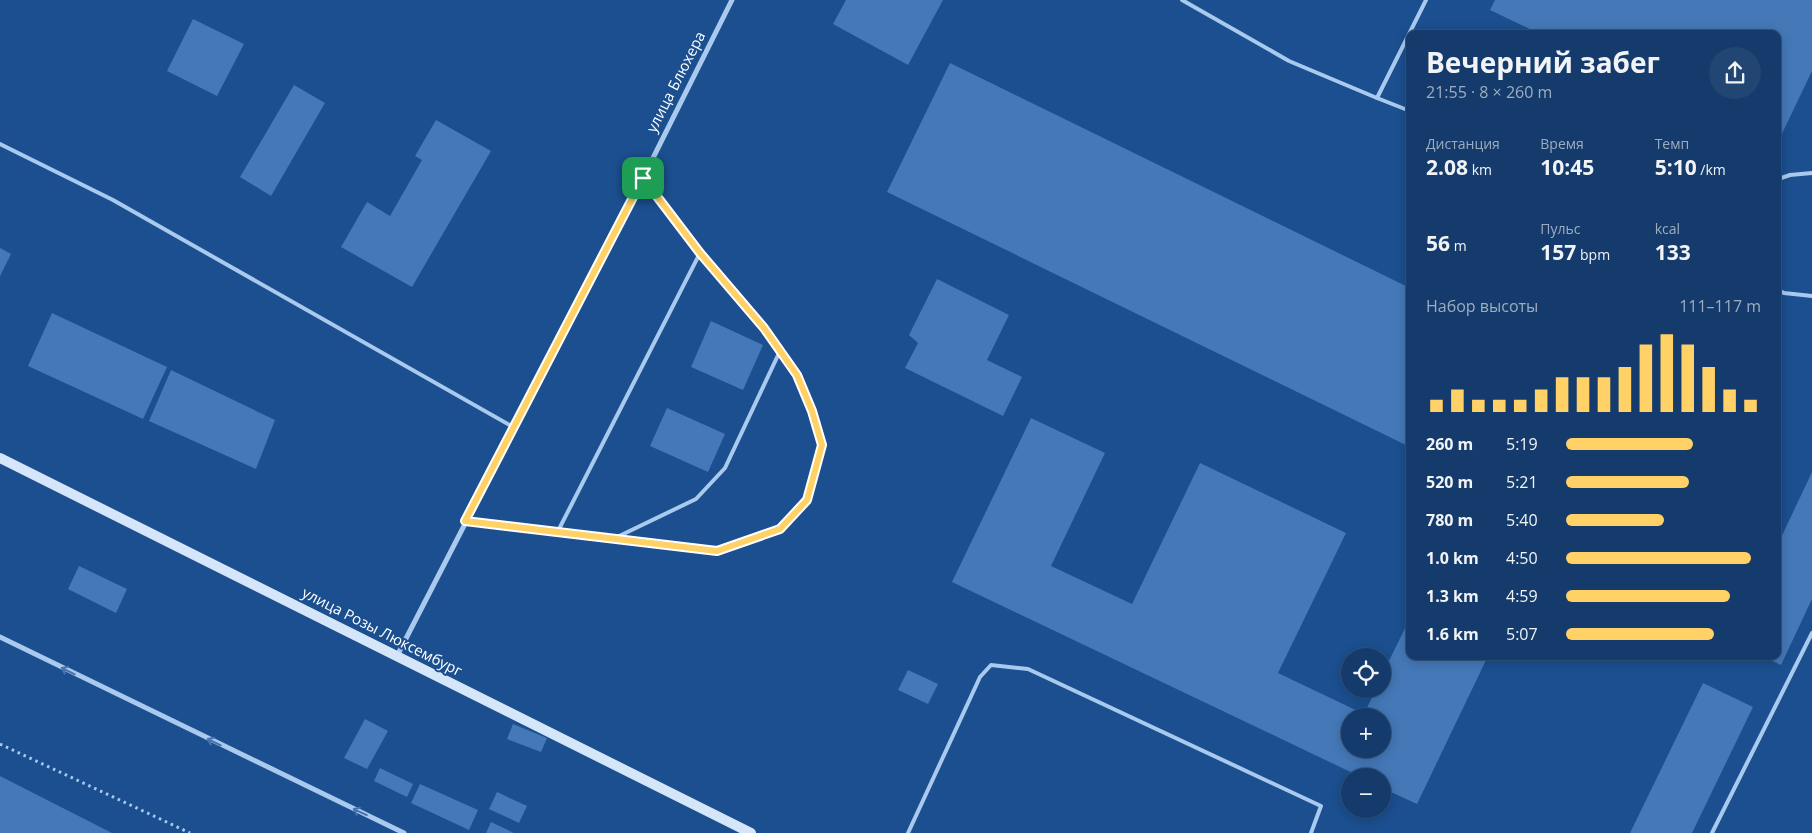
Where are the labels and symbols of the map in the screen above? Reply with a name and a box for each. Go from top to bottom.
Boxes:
street label: улица Блюхера [641,27,709,136]
pin [622,157,664,199]
street label: улица Розы Люксембург [299,582,466,681]
one-way arrow [61,665,76,675]
one-way arrow [207,737,222,746]
one-way arrow [353,807,368,817]

